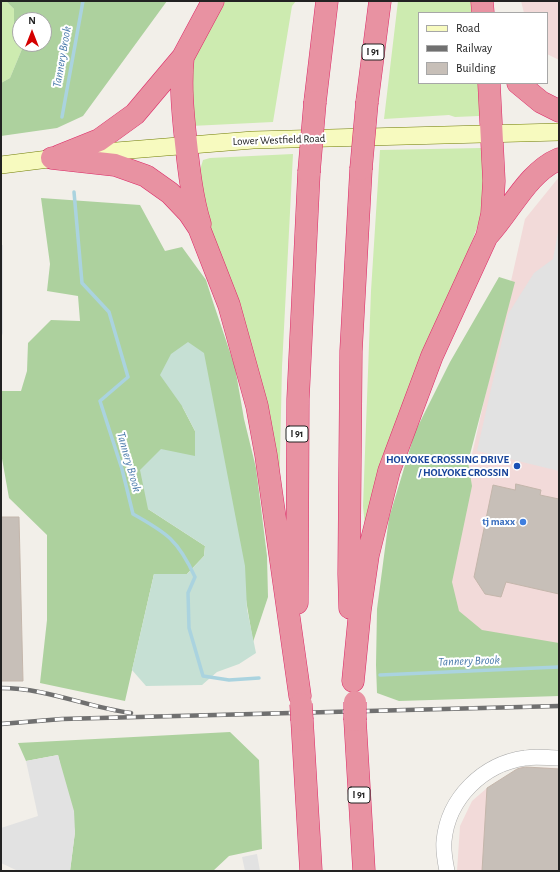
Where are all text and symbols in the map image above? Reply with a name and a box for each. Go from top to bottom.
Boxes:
north arrow [12,12,52,52]
legend [418,12,548,84]
text: N [28,15,36,26]
text: Road [456,22,480,34]
water label: Tannery Brook [50,25,74,89]
text: Railway [456,42,492,54]
road number: I 91 [362,44,384,60]
text: Building [456,62,496,74]
street label: Lower Westfield Road [232,132,326,148]
road number: I 91 [286,426,308,442]
water label: Tannery Brook [114,430,144,494]
place label: HOLYOKE CROSSING DRIVE / HOLYOKE CROSSIN [386,453,509,479]
marker: HOLYOKE CROSSING DRIVE / HOLYOKE CROSSIN [512,461,522,471]
place label: tj maxx [482,515,515,529]
marker: tj maxx [518,517,528,527]
water label: Tannery Brook [438,653,500,669]
road number: I 91 [348,787,370,803]

